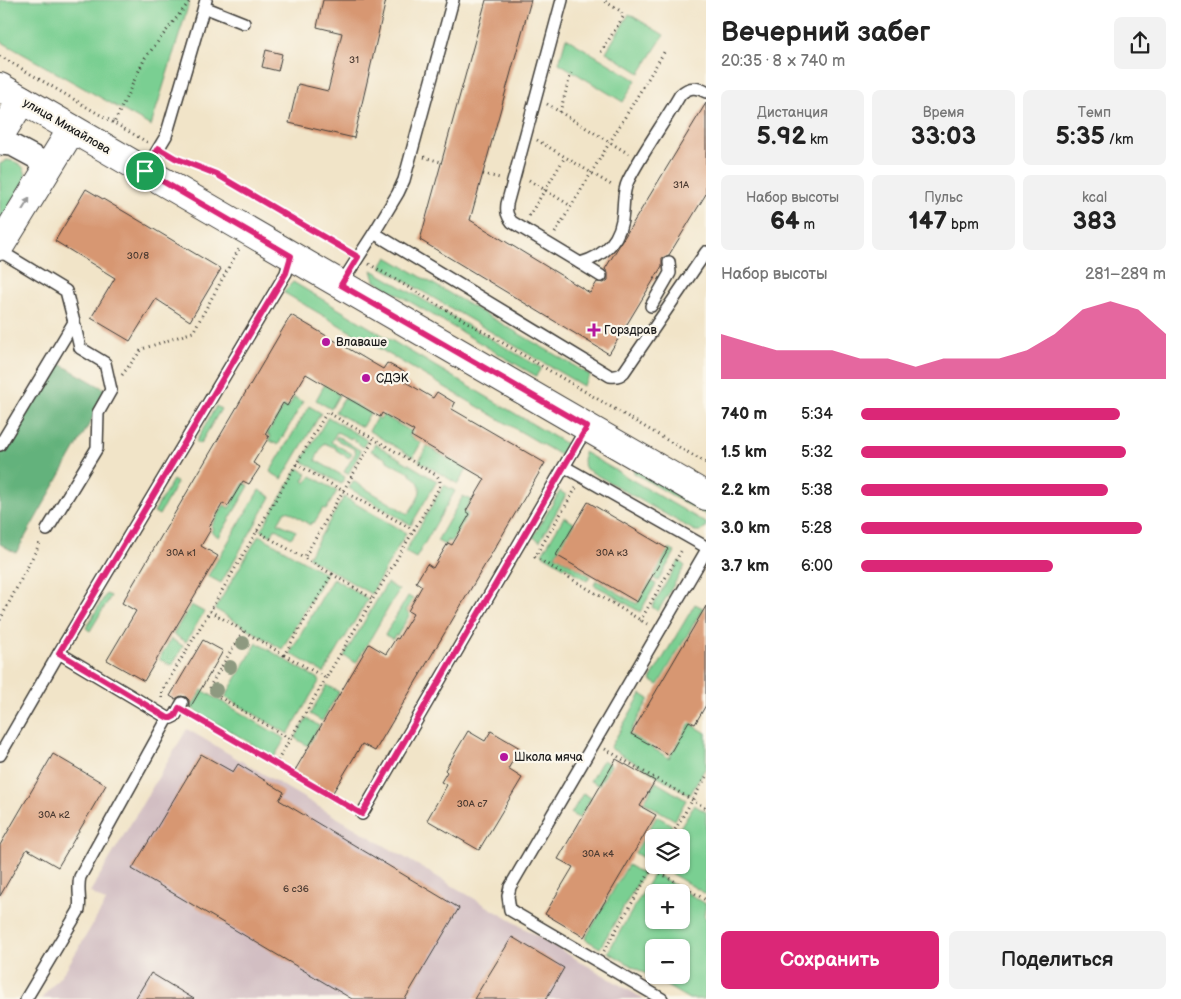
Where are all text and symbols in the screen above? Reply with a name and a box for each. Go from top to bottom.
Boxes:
text: Вечерний забег [721,16,930,49]
button: share [1114,17,1166,69]
text: 20:35 · 8 × 740 m [721,52,845,71]
house number: 31 [349,54,359,66]
street label: улица Михайлова [20,95,113,158]
text: Дистанция [757,104,828,121]
text: Время [923,104,964,121]
text: Темп [1078,104,1111,121]
text: 5.92 [757,121,806,152]
text: 33:03 [911,121,976,152]
text: 5:35 [1056,121,1105,152]
text: km [806,131,828,148]
text: /km [1105,131,1134,148]
pin [124,150,166,192]
icon: arrive [131,157,159,185]
house number: 31А [673,179,690,191]
text: Набор высоты [746,189,839,206]
text: Пульс [924,189,963,206]
text: kcal [1082,189,1107,206]
one-way arrow [21,198,30,211]
text: 64 [770,206,800,237]
text: 147 [908,206,947,237]
text: 383 [1072,206,1117,237]
text: m [800,216,815,233]
text: bpm [947,216,979,233]
house number: 30/8 [127,250,149,262]
text: Набор высоты [721,265,828,284]
text: 281–289 m [1085,265,1166,284]
place label: Горздрав [604,323,657,338]
marker: Горздрав [588,324,600,336]
place label: Влаваше [336,335,387,350]
marker: Влаваше [320,336,332,348]
place label: СДЭК [376,371,409,386]
marker: СДЭК [360,372,372,384]
text: 740 m [721,405,767,424]
text: 5:34 [801,405,833,424]
text: 1.5 km [721,443,767,462]
text: 5:32 [801,443,833,462]
text: 2.2 km [721,481,770,500]
text: 5:38 [801,481,833,500]
text: 3.0 km [721,519,770,538]
text: 5:28 [801,519,832,538]
house number: 30А к1 [166,547,196,559]
house number: 30А к3 [596,547,628,559]
text: 3.7 km [721,557,769,576]
text: 6:00 [801,557,833,576]
place label: Школа мяча [514,750,583,765]
marker: Школа мяча [498,751,510,763]
house number: 30А с7 [457,798,487,810]
house number: 30А к2 [38,809,70,821]
map controls [645,829,690,984]
button: layers [645,829,690,874]
house number: 30А к4 [582,848,614,860]
house number: 6 с36 [283,883,309,895]
button: + [645,884,690,929]
button: Сохранить [721,931,939,989]
button: Поделиться [949,931,1166,989]
button: − [645,939,690,984]

